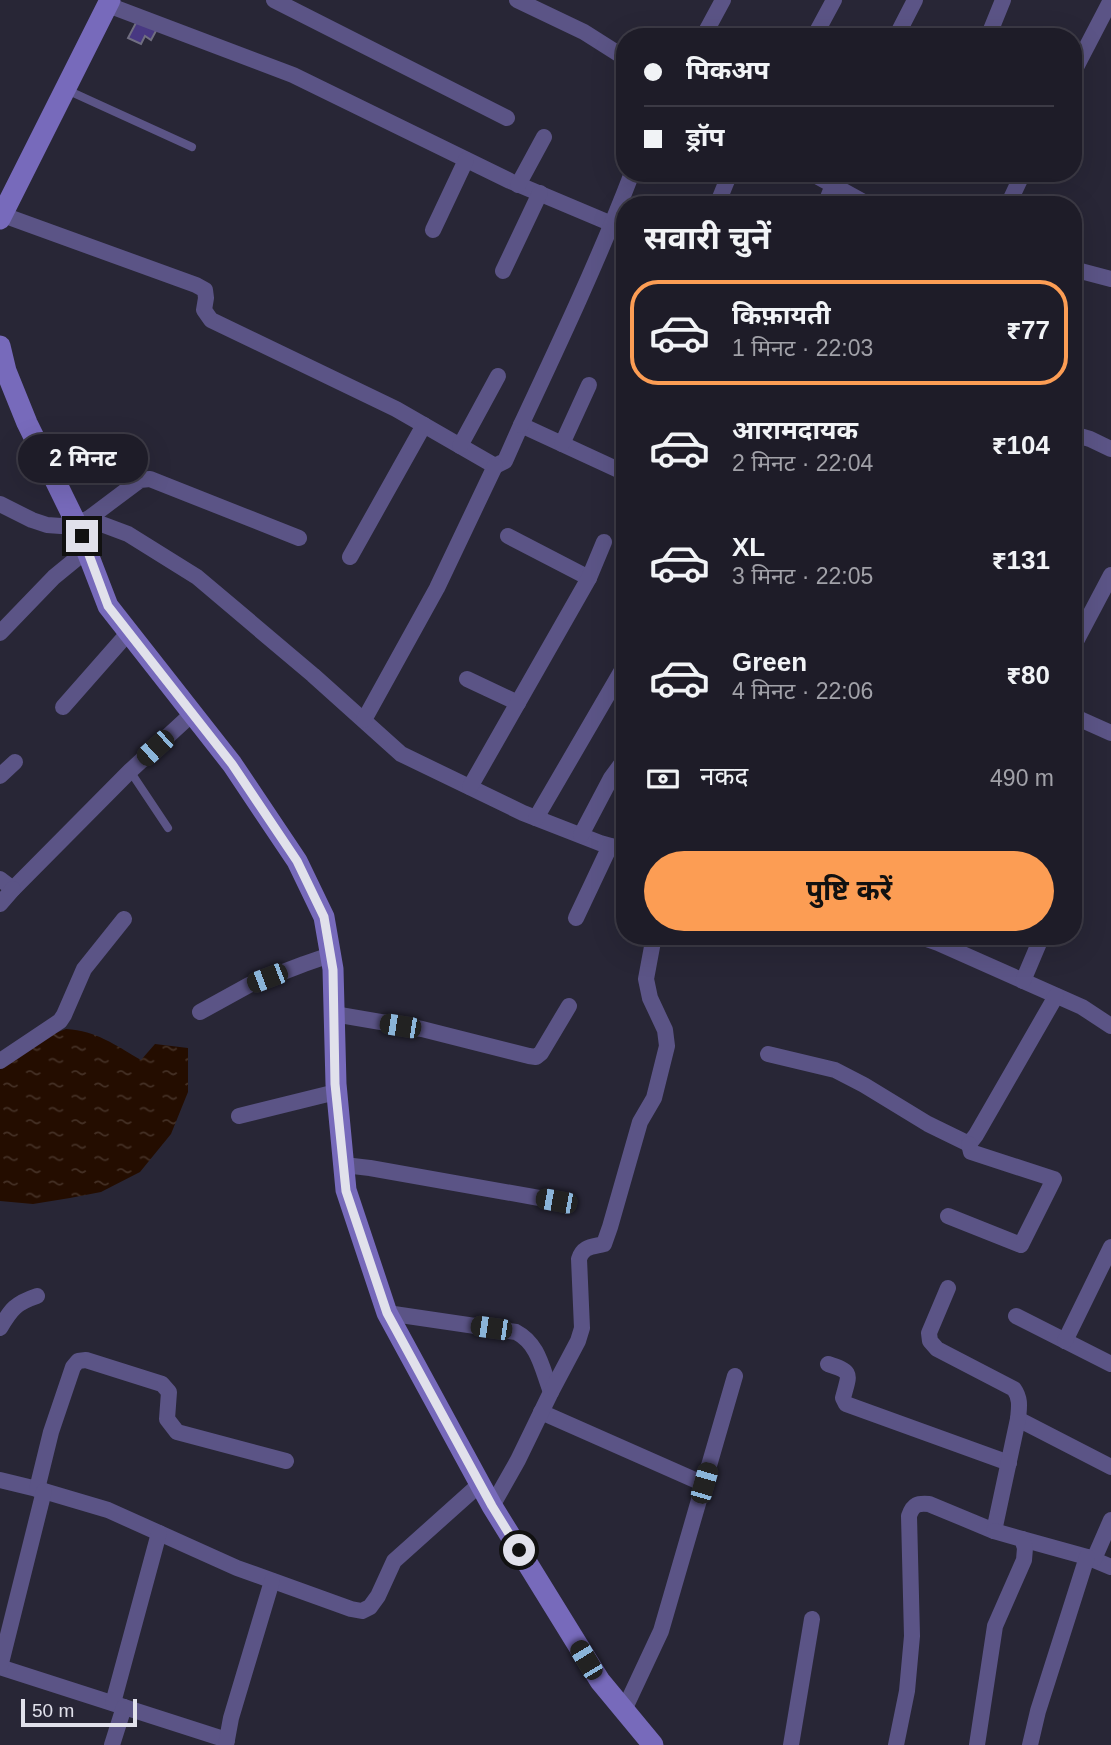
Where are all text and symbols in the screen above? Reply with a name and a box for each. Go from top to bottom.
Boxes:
text: पिकअप [686,55,769,85]
text: ड्रॉप [686,122,724,152]
text: सवारी चुनें [644,220,771,256]
text: किफ़ायती [732,300,831,330]
icon: car [648,301,711,364]
text: ₹77 [1006,315,1050,345]
text: 1 मिनट · 22:03 [732,335,873,361]
text: आरामदायक [732,415,858,445]
icon: car [648,416,711,479]
text: ₹104 [992,430,1050,460]
callout: 2 मिनट [17,434,147,484]
text: 2 मिनट [49,445,117,471]
text: 2 मिनट · 22:04 [732,450,873,476]
route end [66,520,98,552]
icon: car [648,531,711,594]
text: XL [732,532,765,562]
text: ₹131 [992,545,1050,575]
text: 3 मिनट · 22:05 [732,563,873,589]
icon: car [648,646,711,709]
text: Green [732,647,807,677]
text: ₹80 [1006,660,1050,690]
text: 4 मिनट · 22:06 [732,678,873,704]
car [133,726,178,770]
icon: cash [644,760,682,798]
text: नकद [700,761,748,791]
text: 490 m [990,765,1054,791]
button: पुष्टि करें [644,851,1054,931]
car [244,961,291,995]
car [378,1012,423,1040]
car [534,1187,579,1215]
car [469,1315,514,1341]
car [689,1460,720,1506]
route start [503,1534,535,1566]
car [567,1637,606,1683]
scale bar [21,1696,136,1728]
text: 50 m [32,1700,74,1721]

